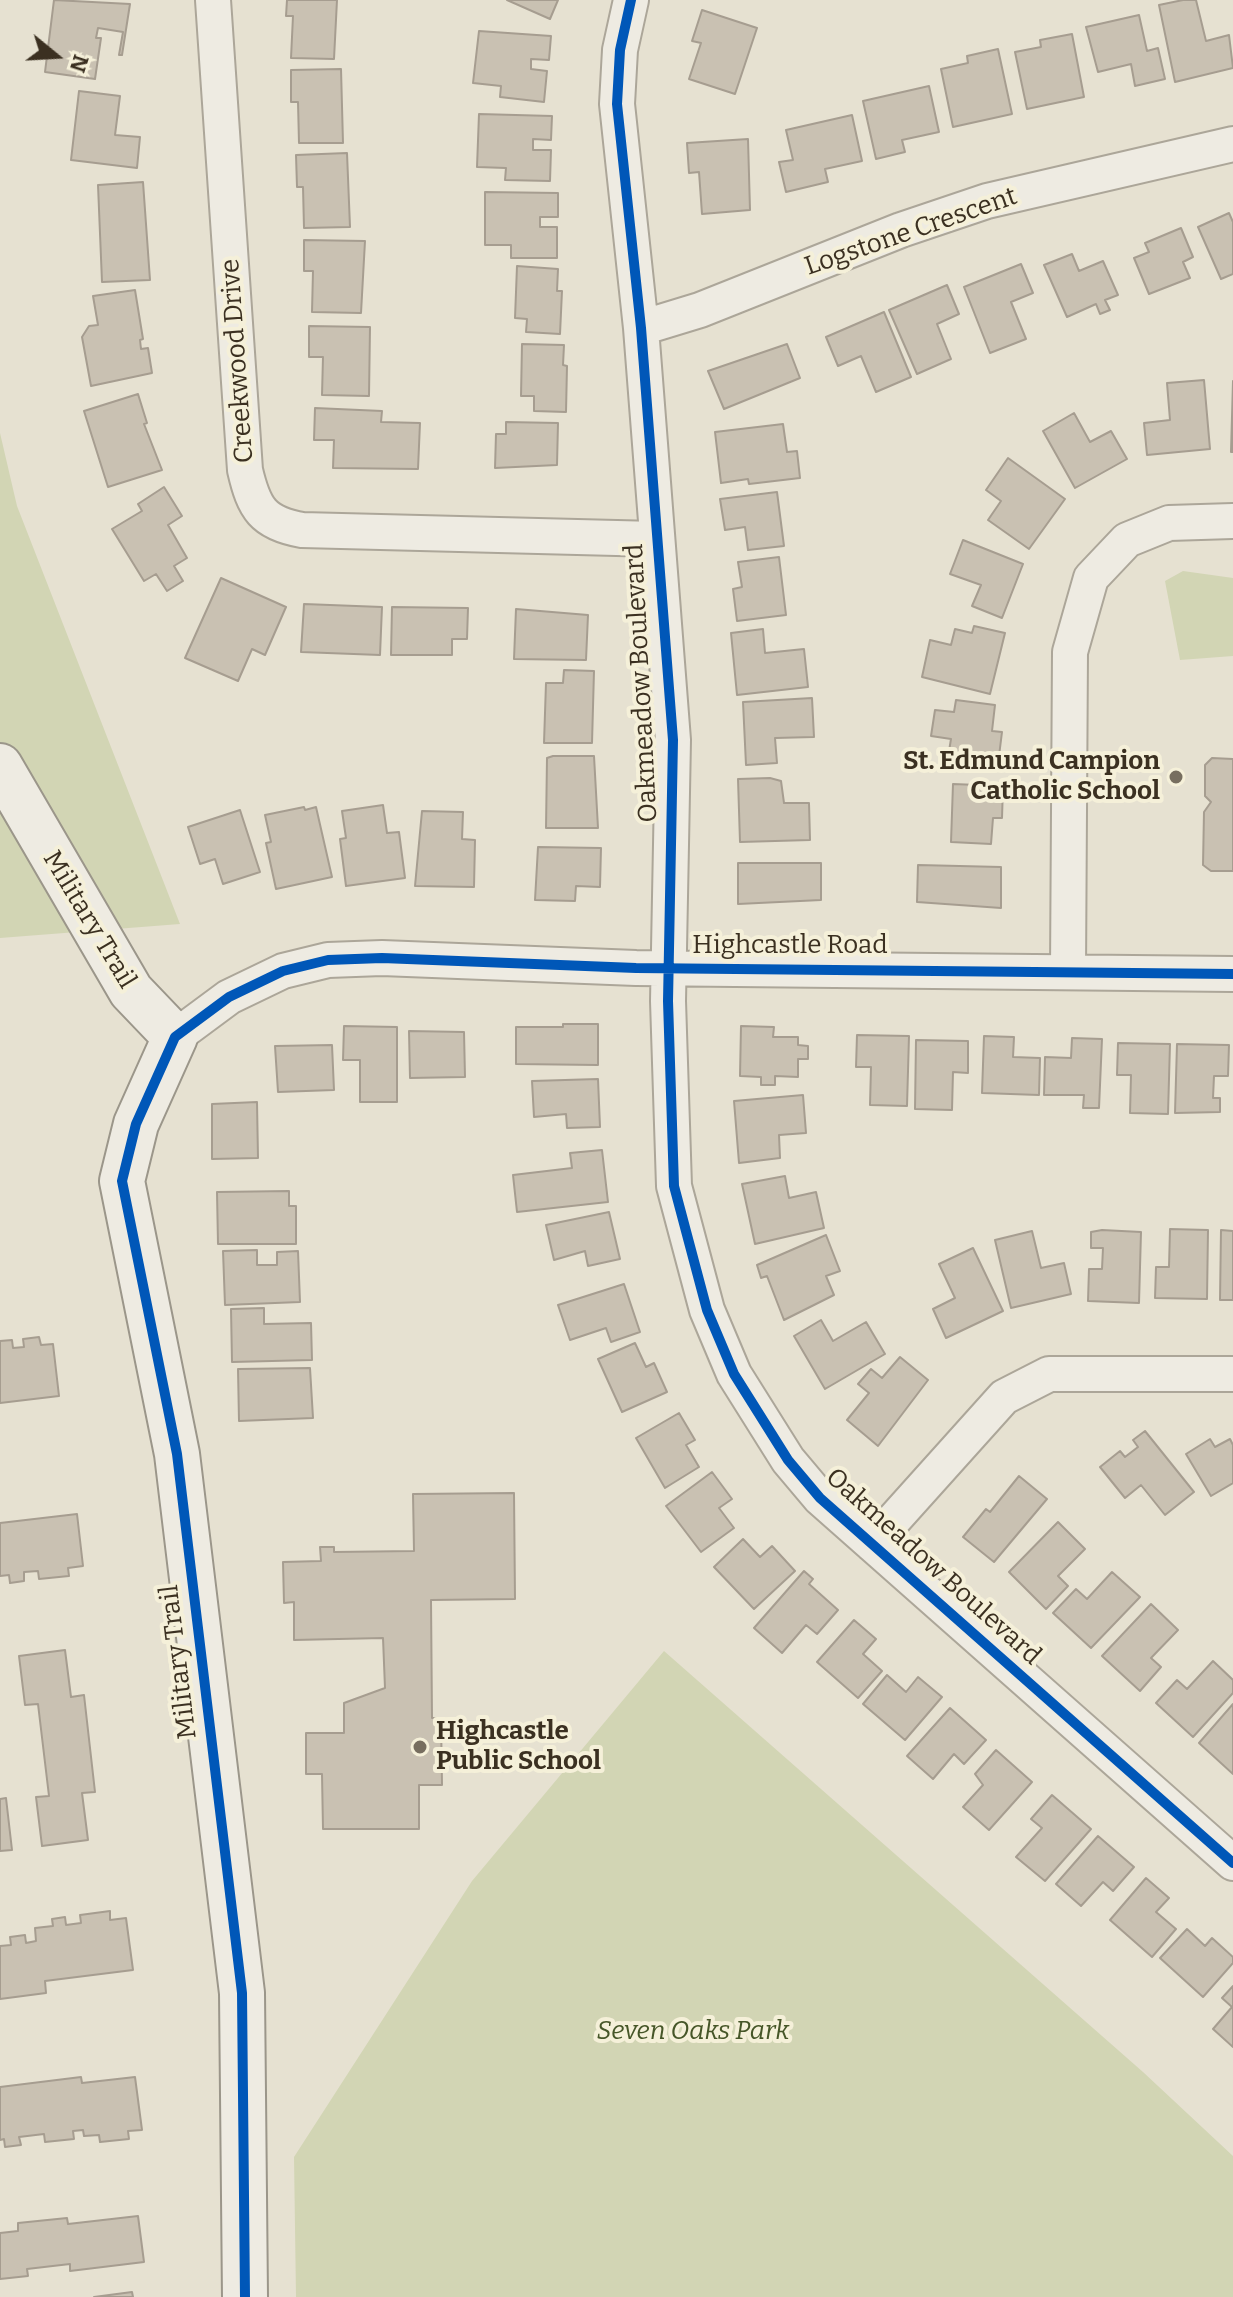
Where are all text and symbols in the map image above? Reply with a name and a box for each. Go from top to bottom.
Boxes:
north arrow [16,16,96,96]
text: N [64,51,95,76]
street label: Logstone Crescent [801,181,1021,283]
street label: Creekwood Drive [215,258,261,464]
street label: Oakmeadow Boulevard [619,543,665,823]
place label: St. Edmund Campion Catholic School [903,746,1160,808]
marker: St. Edmund Campion Catholic School [1167,768,1185,786]
street label: Military Trail [36,846,142,994]
street label: Highcastle Road [692,930,888,962]
street label: Oakmeadow Boulevard [819,1462,1047,1672]
street label: Military Trail [154,1583,204,1741]
place label: Highcastle Public School [436,1716,601,1778]
marker: Highcastle Public School [411,1738,429,1756]
park label: Seven Oaks Park [597,2016,789,2048]

